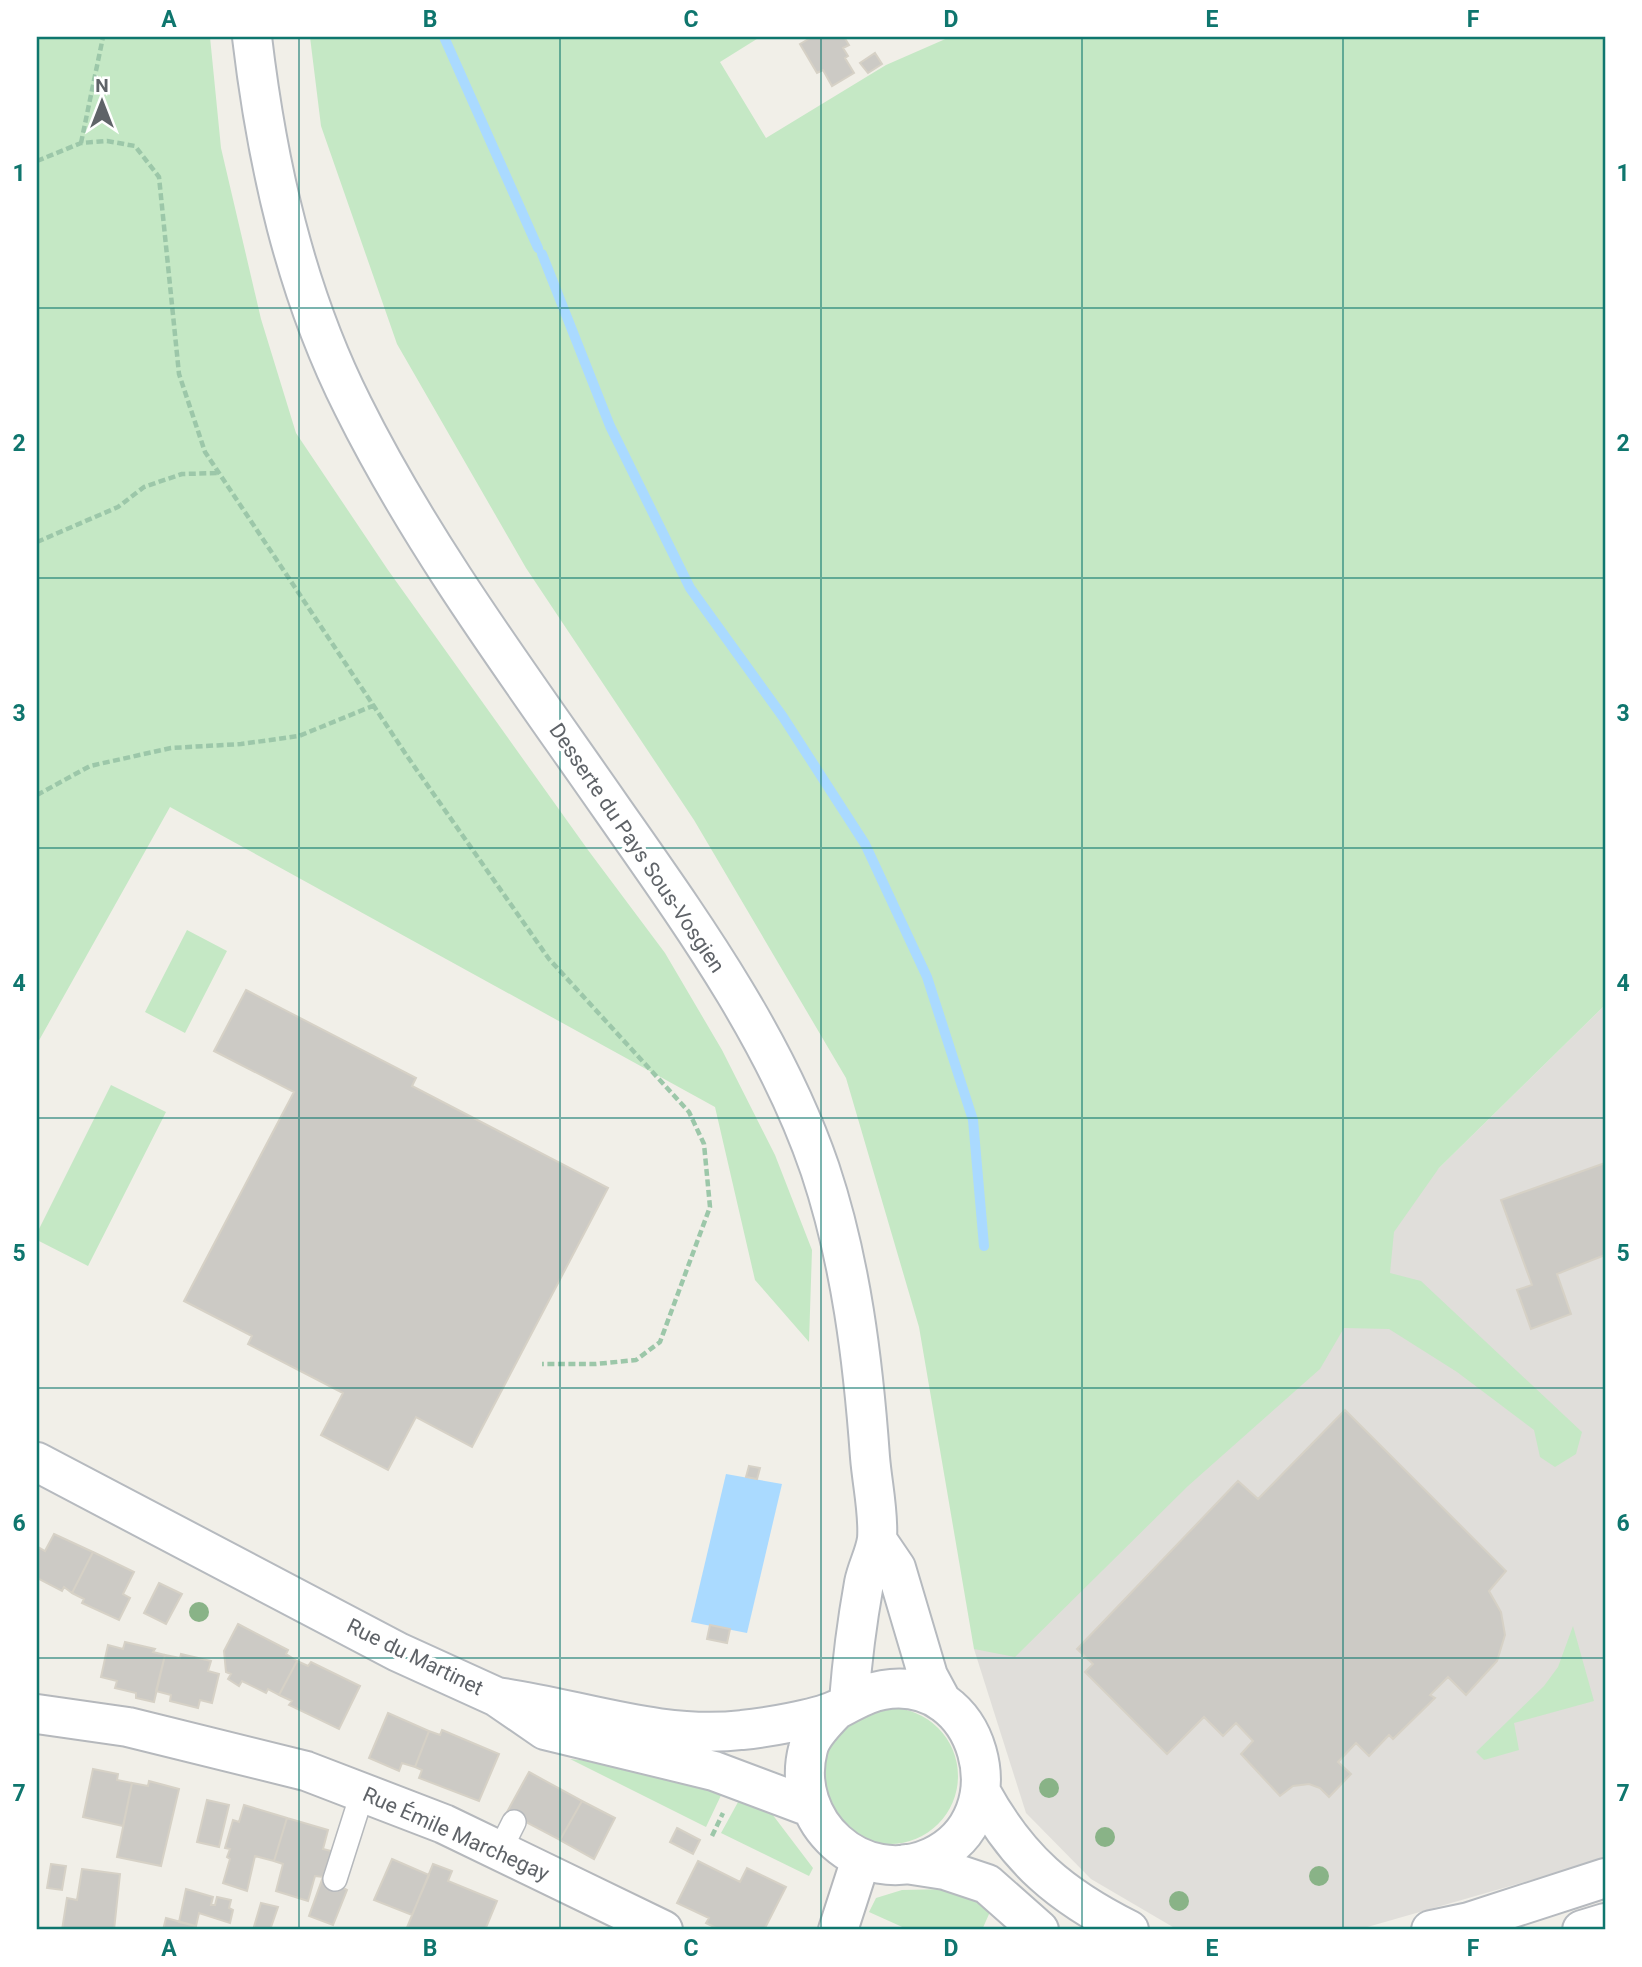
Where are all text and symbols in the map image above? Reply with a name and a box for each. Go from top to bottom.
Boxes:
text: A [161,6,177,33]
text: B [423,6,437,33]
text: C [683,6,699,33]
text: D [944,6,958,33]
text: E [1206,6,1219,33]
text: F [1467,6,1480,33]
north arrow [66,66,136,136]
text: N [95,74,109,97]
text: 1 [12,160,26,187]
text: 1 [1616,160,1630,187]
text: 2 [12,430,26,457]
text: 2 [1616,430,1630,457]
text: 3 [12,700,26,727]
text: 3 [1616,700,1630,727]
street label: Desserte du Pays Sous-Vosgien [544,719,730,977]
text: 4 [12,970,26,997]
text: 4 [1616,970,1630,997]
text: 5 [12,1240,26,1267]
text: 5 [1616,1240,1630,1267]
text: 6 [12,1510,26,1537]
text: 6 [1616,1510,1630,1537]
street label: Rue du Martinet [343,1614,487,1700]
text: 7 [12,1780,26,1807]
text: 7 [1616,1780,1630,1807]
street label: Rue Émile Marchegay [359,1782,553,1886]
text: A [161,1935,177,1962]
text: B [423,1935,437,1962]
text: C [683,1935,699,1962]
text: D [944,1935,958,1962]
text: E [1206,1935,1219,1962]
text: F [1467,1935,1480,1962]

